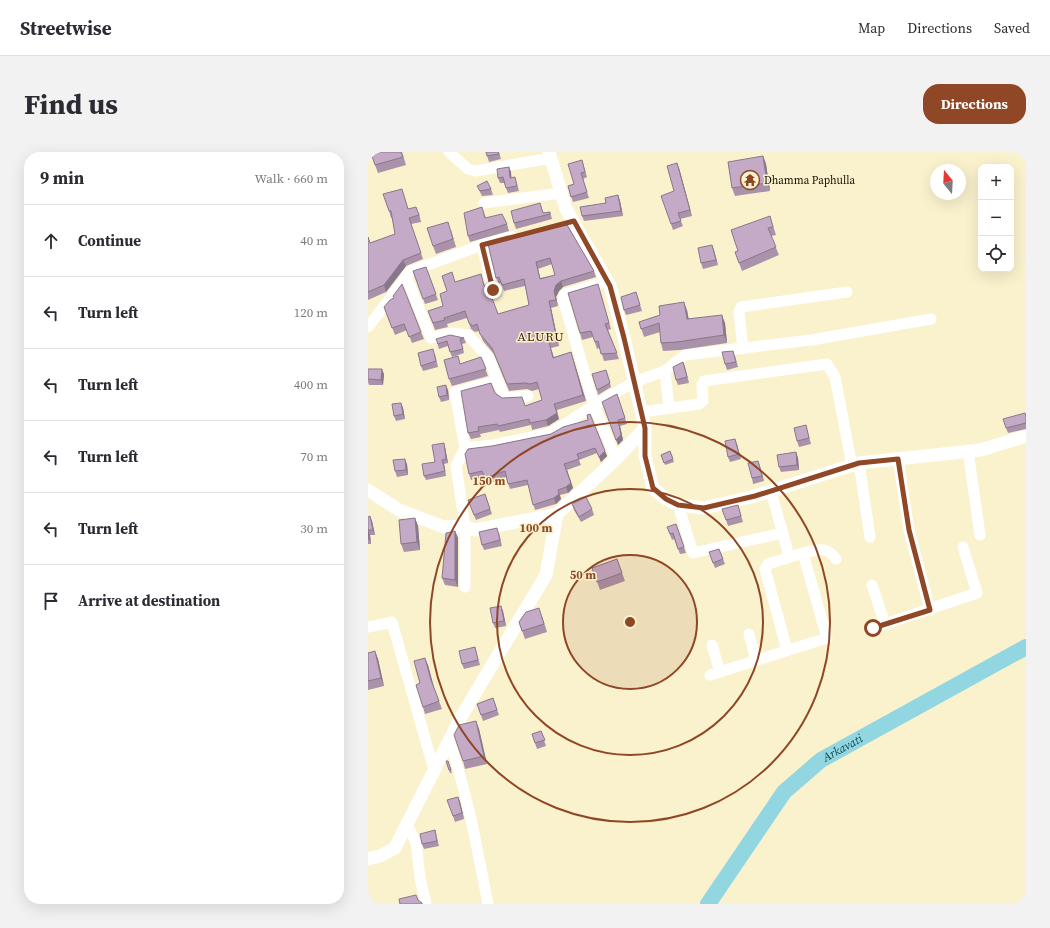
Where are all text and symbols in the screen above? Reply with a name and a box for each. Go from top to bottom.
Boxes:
text: Streetwise [20,15,112,41]
text: Map [858,18,885,38]
text: Directions [907,18,972,38]
text: Saved [994,18,1030,38]
button: Directions [923,84,1026,124]
text: Find us [24,85,118,123]
north arrow [930,164,966,200]
map controls [978,164,1014,272]
button: + [978,164,1014,200]
text: 9 min [40,166,84,190]
temple icon: Dhamma Paphulla [739,169,761,191]
text: Walk · 660 m [255,170,328,187]
place label: Dhamma Paphulla [764,173,855,188]
button: − [978,200,1014,236]
icon: ahead [40,230,62,252]
text: Continue [78,230,141,251]
text: 40 m [300,232,328,249]
button: locate [978,236,1014,272]
route end [484,281,502,299]
icon: left [40,302,62,324]
text: Turn left [78,302,138,323]
text: 120 m [294,304,328,321]
district label: ALURU [517,328,565,345]
icon: left [40,374,62,396]
text: Turn left [78,374,138,395]
text: 400 m [294,376,328,393]
icon: left [40,446,62,468]
text: Turn left [78,446,138,467]
text: 70 m [300,448,328,465]
text: 150 m [473,473,506,489]
icon: left [40,518,62,540]
text: Turn left [78,518,138,539]
text: 30 m [300,520,328,537]
text: 100 m [520,520,553,536]
text: 50 m [570,567,596,583]
icon: arrive [40,590,62,612]
text: Arrive at destination [78,590,220,611]
centre of rings [623,615,637,629]
route start [864,619,882,637]
water label: Arkavati [819,730,866,766]

